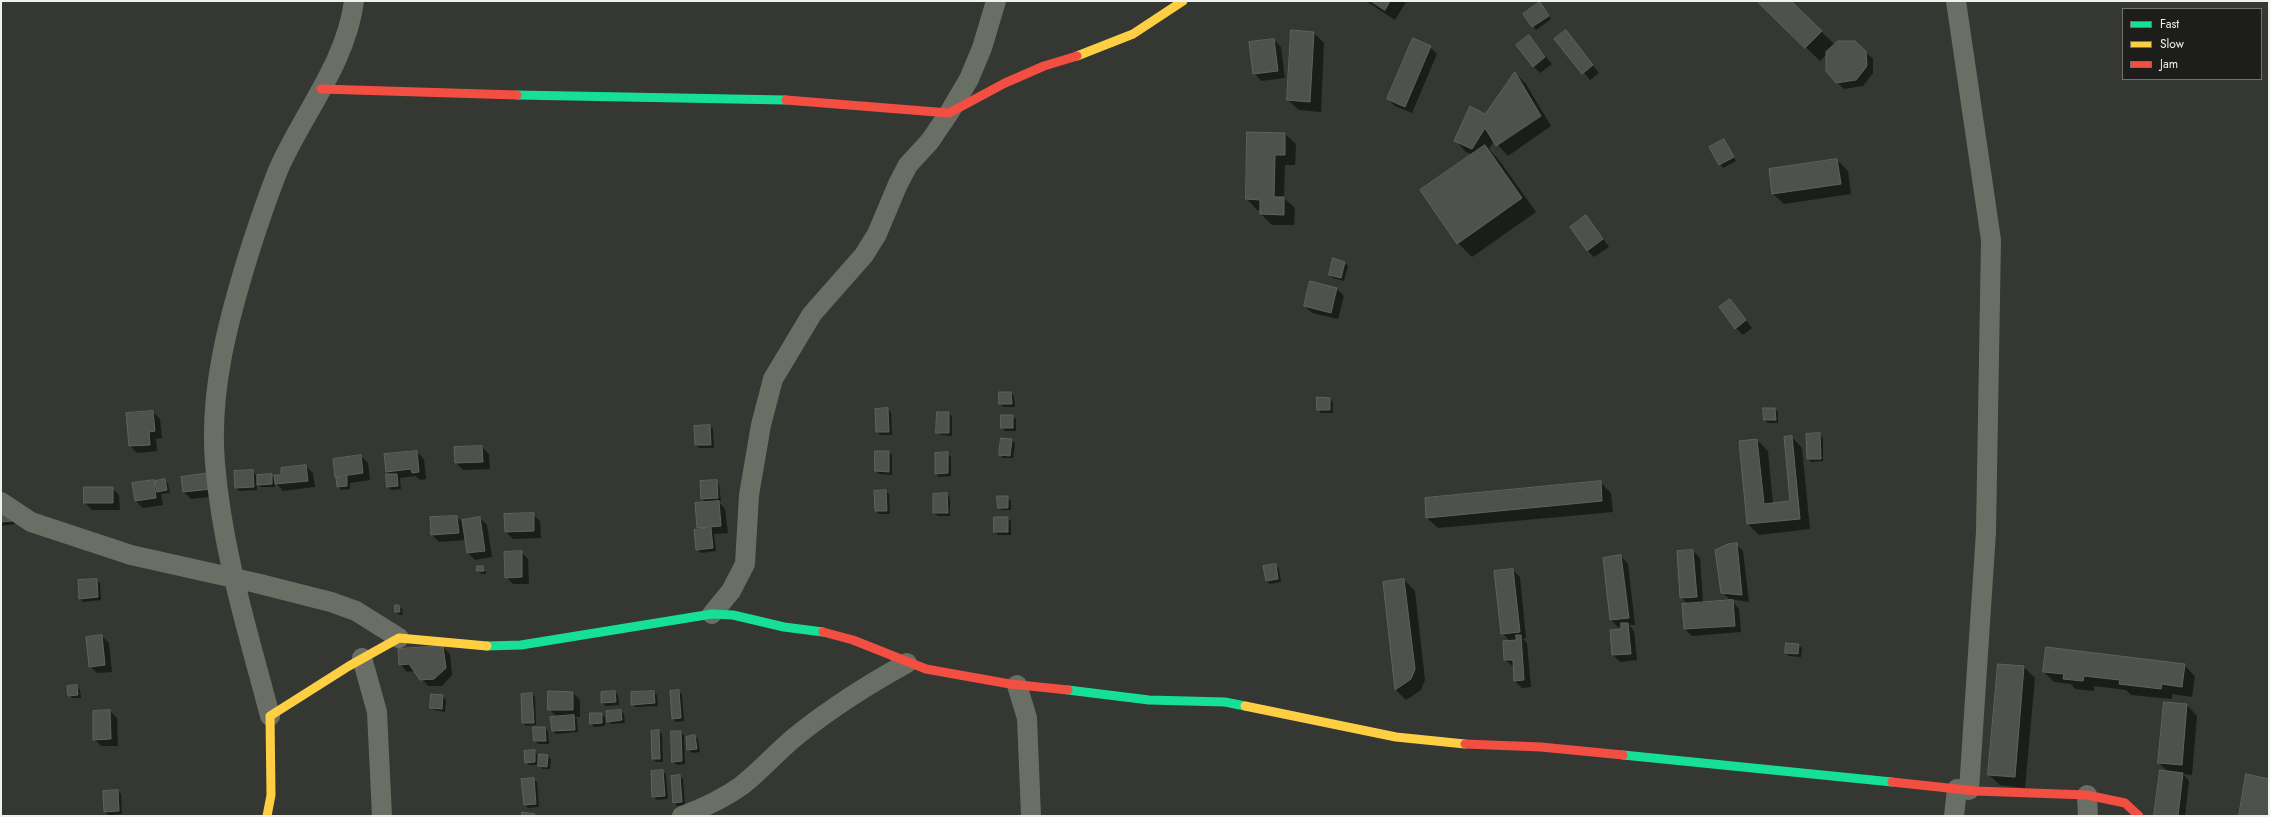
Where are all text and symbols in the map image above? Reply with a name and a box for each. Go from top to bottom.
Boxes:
legend [2122,8,2262,80]
text: Fast [2160,15,2179,33]
text: Slow [2160,35,2184,53]
text: Jam [2160,55,2178,73]

